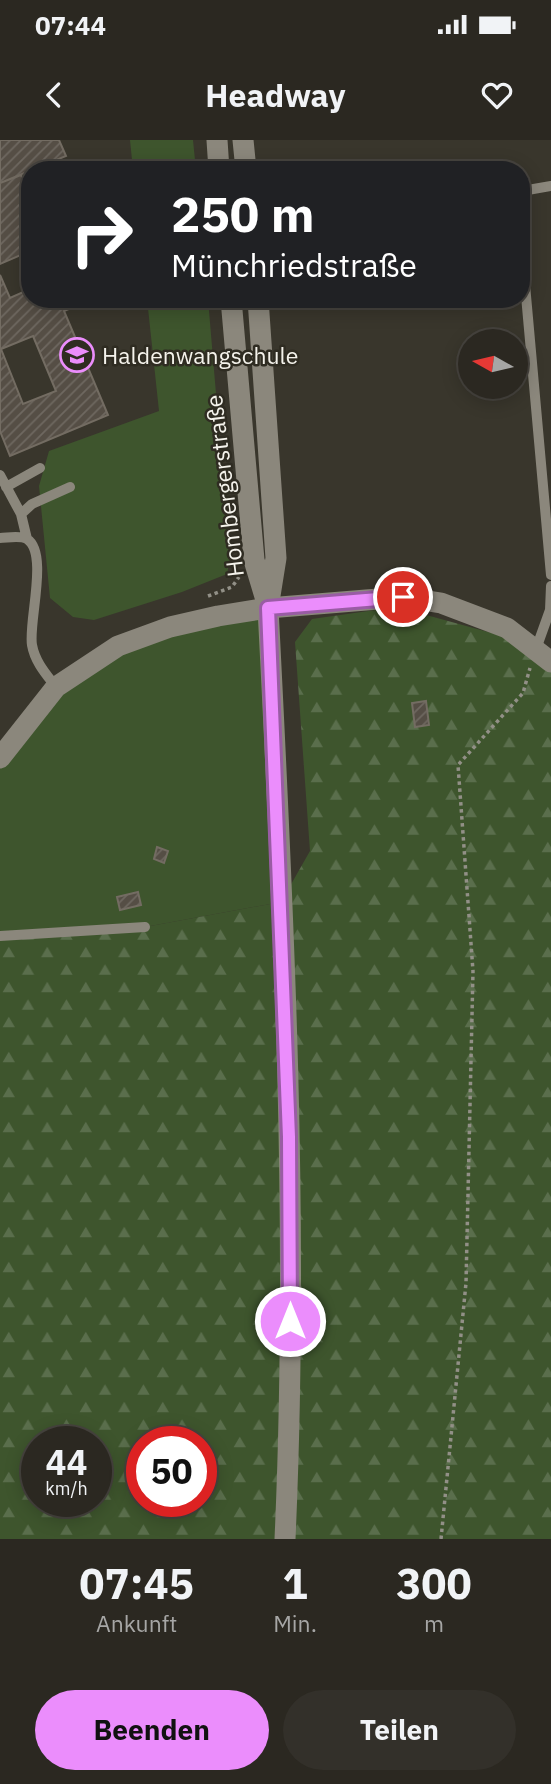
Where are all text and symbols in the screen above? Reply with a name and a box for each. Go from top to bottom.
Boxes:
text: 07:44 [35,8,106,42]
text: Headway [205,74,346,116]
icon: back [35,76,73,114]
icon: heart [478,76,516,114]
text: 250 m [171,182,315,245]
icon: right [56,189,147,280]
text: Münchriedstraße [171,244,417,286]
north arrow [458,329,528,399]
map controls [458,329,528,399]
school or university icon: Haldenwangschule [58,336,96,374]
place label: Haldenwangschule [102,340,298,370]
street label: Hombergerstraße [198,393,250,579]
pin [373,567,433,627]
icon: arrive [384,578,422,616]
position arrow [253,1284,327,1358]
speed limit sign: 50 [126,1426,217,1517]
text: 44 [45,1439,88,1485]
text: km/h [45,1477,88,1500]
text: 07:45 [79,1556,194,1611]
text: 1 [282,1556,308,1611]
text: 300 [396,1556,472,1611]
text: Ankunft [96,1608,177,1638]
text: Min. [273,1608,317,1638]
text: m [424,1608,444,1638]
button: Beenden [35,1690,269,1770]
button: Teilen [283,1690,516,1770]

